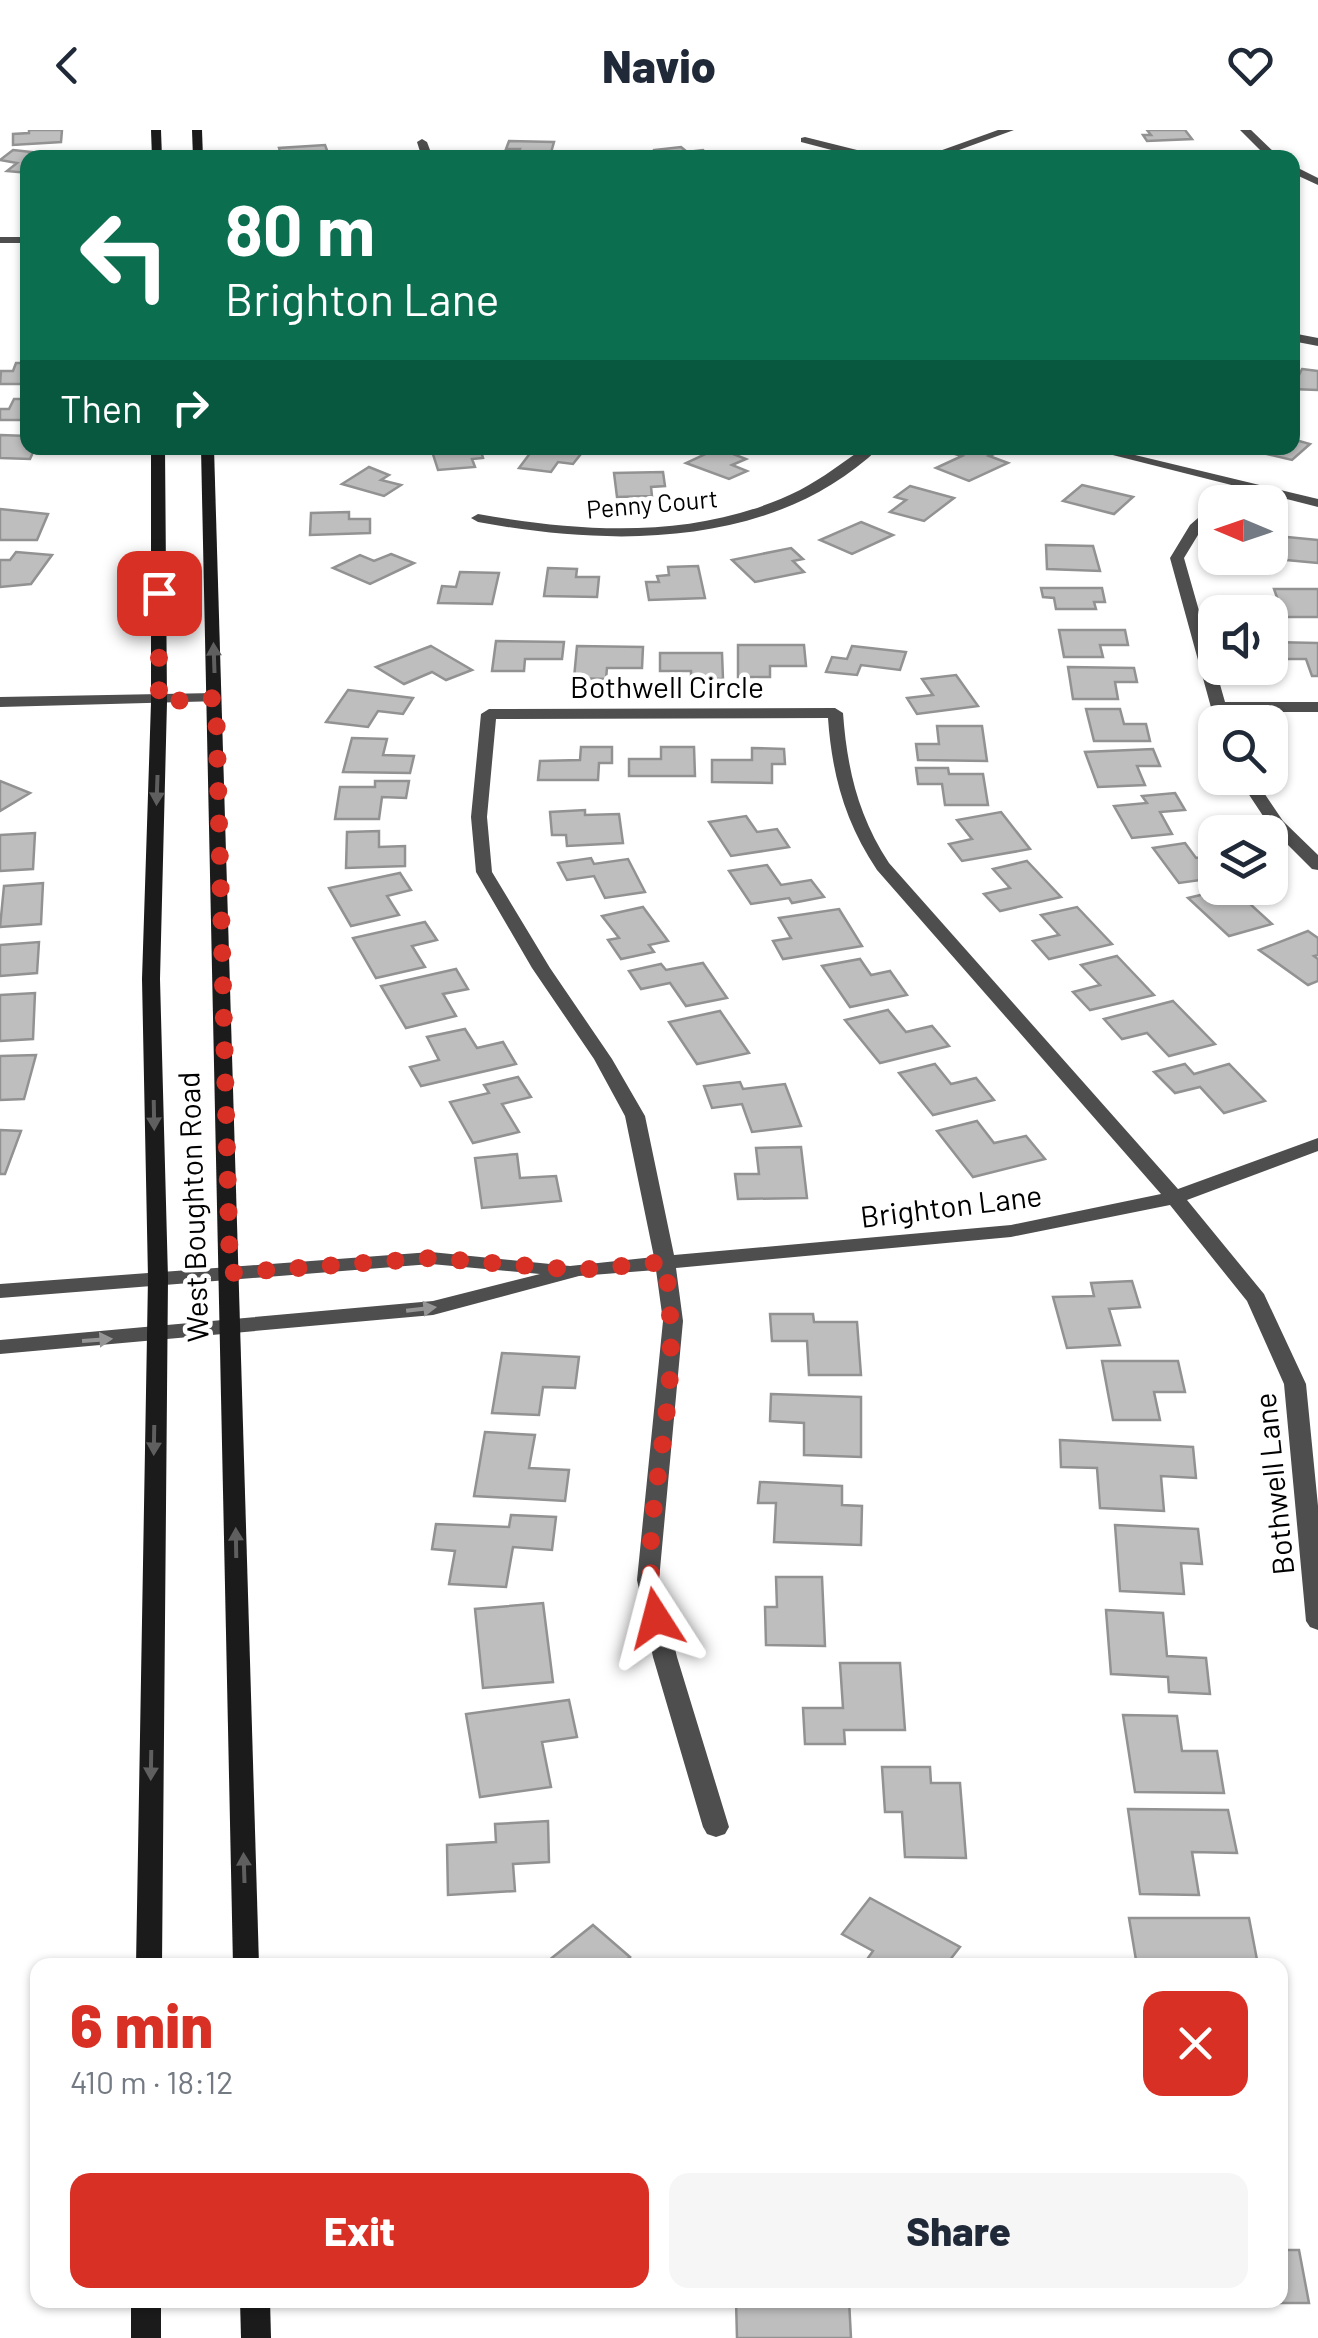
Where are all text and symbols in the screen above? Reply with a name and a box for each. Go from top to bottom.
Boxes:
icon: back [40,38,95,93]
text: Navio [602,38,716,92]
icon: heart [1223,38,1278,93]
text: 80 m [225,186,375,270]
icon: left [60,190,190,320]
text: Brighton Lane [225,271,499,325]
icon: right [163,380,218,435]
text: Then [60,385,143,431]
street label: Penny Court [585,482,719,524]
north arrow [1198,485,1288,575]
map controls [1198,485,1288,905]
pin [117,551,202,636]
icon: arrive [132,566,187,621]
button: sound [1198,595,1288,685]
one-way arrow [206,641,222,673]
street label: Bothwell Circle [570,668,764,704]
button: search [1198,705,1288,795]
one-way arrow [148,774,164,806]
button: layers [1198,815,1288,905]
street label: West Boughton Road [169,1071,215,1343]
one-way arrow [147,1099,163,1131]
street label: Brighton Lane [858,1176,1044,1234]
one-way arrow [405,1301,437,1317]
one-way arrow [82,1331,114,1347]
street label: Bothwell Lane [1246,1391,1300,1577]
one-way arrow [146,1424,162,1456]
one-way arrow [228,1526,244,1558]
position arrow [604,1566,708,1670]
one-way arrow [143,1749,159,1781]
one-way arrow [235,1851,251,1883]
text: 6 min [70,1988,213,2060]
button: close [1143,1991,1248,2096]
text: 410 m · 18:12 [70,2062,233,2100]
button: Exit [70,2173,649,2288]
button: Share [669,2173,1248,2288]

